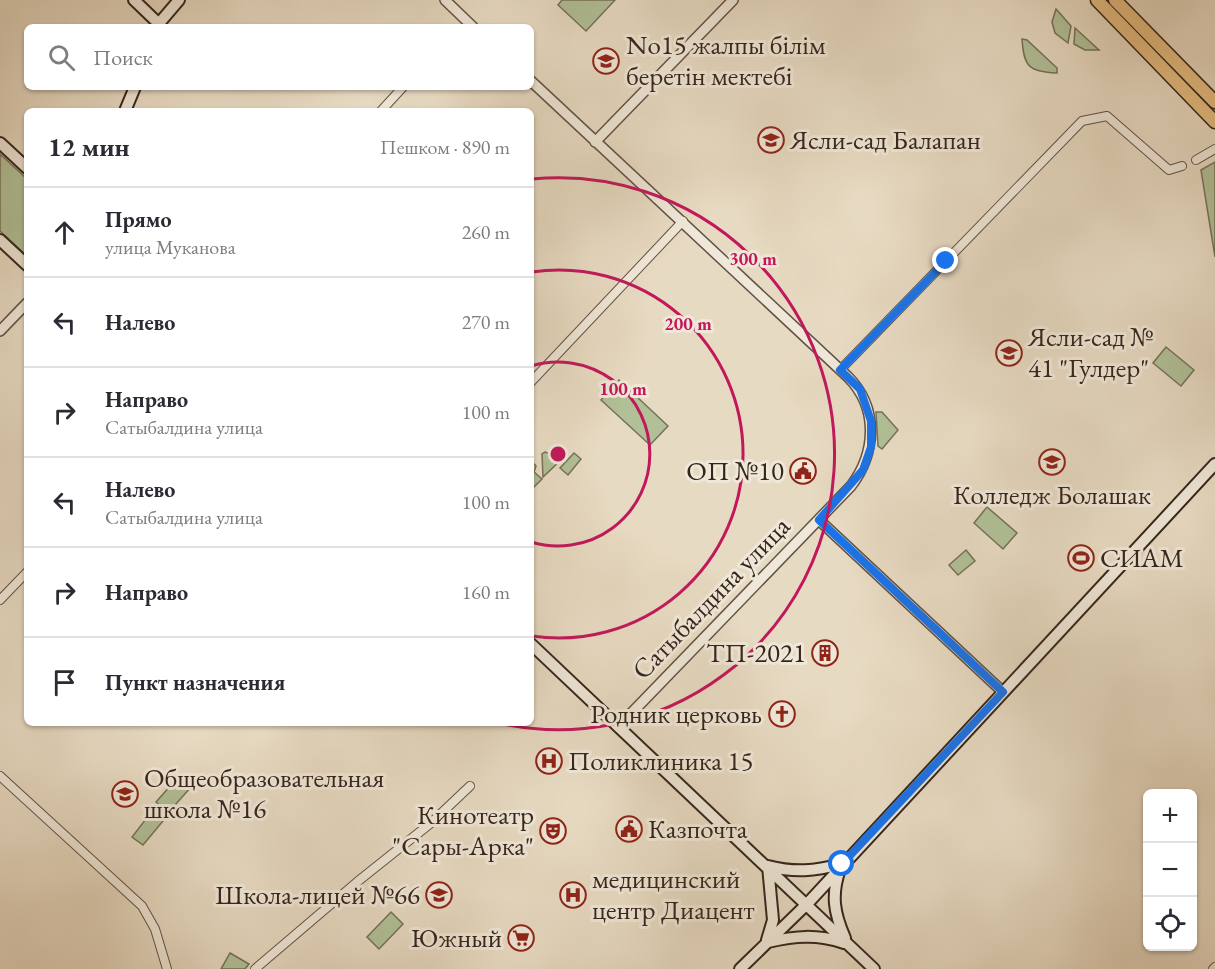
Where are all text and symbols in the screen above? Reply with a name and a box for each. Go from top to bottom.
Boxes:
search box [24,24,534,90]
place label: No15 жалпы білім беретін мектебі [626,27,826,93]
icon: search [45,41,78,74]
text: Поиск [93,43,153,72]
school or university icon: No15 жалпы білім беретін мектебі [591,46,621,76]
place label: Ясли-сад Балапан [789,122,981,157]
school or university icon: Ясли-сад Балапан [756,125,786,155]
text: 12 мин [48,130,129,164]
text: Пешком · 890 m [380,134,510,160]
text: Прямо [105,205,172,234]
icon: ahead [48,216,81,249]
text: 260 m [462,219,510,245]
text: улица Муканова [105,234,236,260]
text: 300 m [729,247,777,270]
route end [932,247,958,273]
icon: left [48,306,81,339]
text: Налево [105,308,175,337]
text: 270 m [462,309,510,335]
text: 200 m [664,312,712,335]
place label: Ясли-сад № 41 "Гулдер" [1027,319,1154,385]
school or university icon: Ясли-сад № 41 "Гулдер" [994,338,1024,368]
text: 100 m [599,377,647,400]
text: Направо [105,385,188,414]
icon: right [48,396,81,429]
text: 100 m [462,399,510,425]
text: Сатыбалдина улица [105,414,263,440]
centre of rings [548,444,568,464]
school or university icon: Колледж Болашак [1037,447,1067,477]
place label: ОП №10 [686,453,784,488]
public building icon: ОП №10 [788,456,818,486]
text: Налево [105,475,175,504]
place label: Колледж Болашак [953,477,1151,512]
icon: left [48,486,81,519]
text: 100 m [462,489,510,515]
text: Сатыбалдина улица [105,504,263,530]
street label: Сатыбалдина улица [624,509,797,687]
place label: СИАМ [1100,540,1184,575]
sports icon: СИАМ [1066,543,1096,573]
icon: right [48,576,81,609]
text: Направо [105,578,188,607]
text: 160 m [462,579,510,605]
place label: ТП-2021 [706,635,806,670]
building icon: ТП-2021 [810,638,840,668]
icon: arrive [48,666,81,699]
text: Пункт назначения [105,668,285,697]
place label: Родник церковь [590,696,762,731]
church icon: Родник церковь [767,699,797,729]
place label: Поликлиника 15 [568,743,753,778]
hospital icon: Поликлиника 15 [534,746,564,776]
place label: Общеобразовательная школа №16 [144,760,384,826]
school or university icon: Общеобразовательная школа №16 [110,779,140,809]
map controls [1143,789,1197,951]
button: + [1143,789,1197,843]
place label: Кинотеатр "Сары-Арка" [392,797,534,863]
place label: Казпочта [648,811,748,846]
public building icon: Казпочта [614,814,644,844]
theatre icon: Кинотеатр "Сары-Арка" [538,816,568,846]
button: − [1143,843,1197,897]
route start [828,850,854,876]
place label: медицинский центр Диацент [592,861,755,927]
place label: Школа-лицей №66 [215,877,420,912]
school or university icon: Школа-лицей №66 [424,880,454,910]
hospital icon: медицинский центр Диацент [558,880,588,910]
button: locate [1143,897,1197,951]
place label: Южный [410,920,502,955]
supermarket icon: Южный [506,923,536,953]

